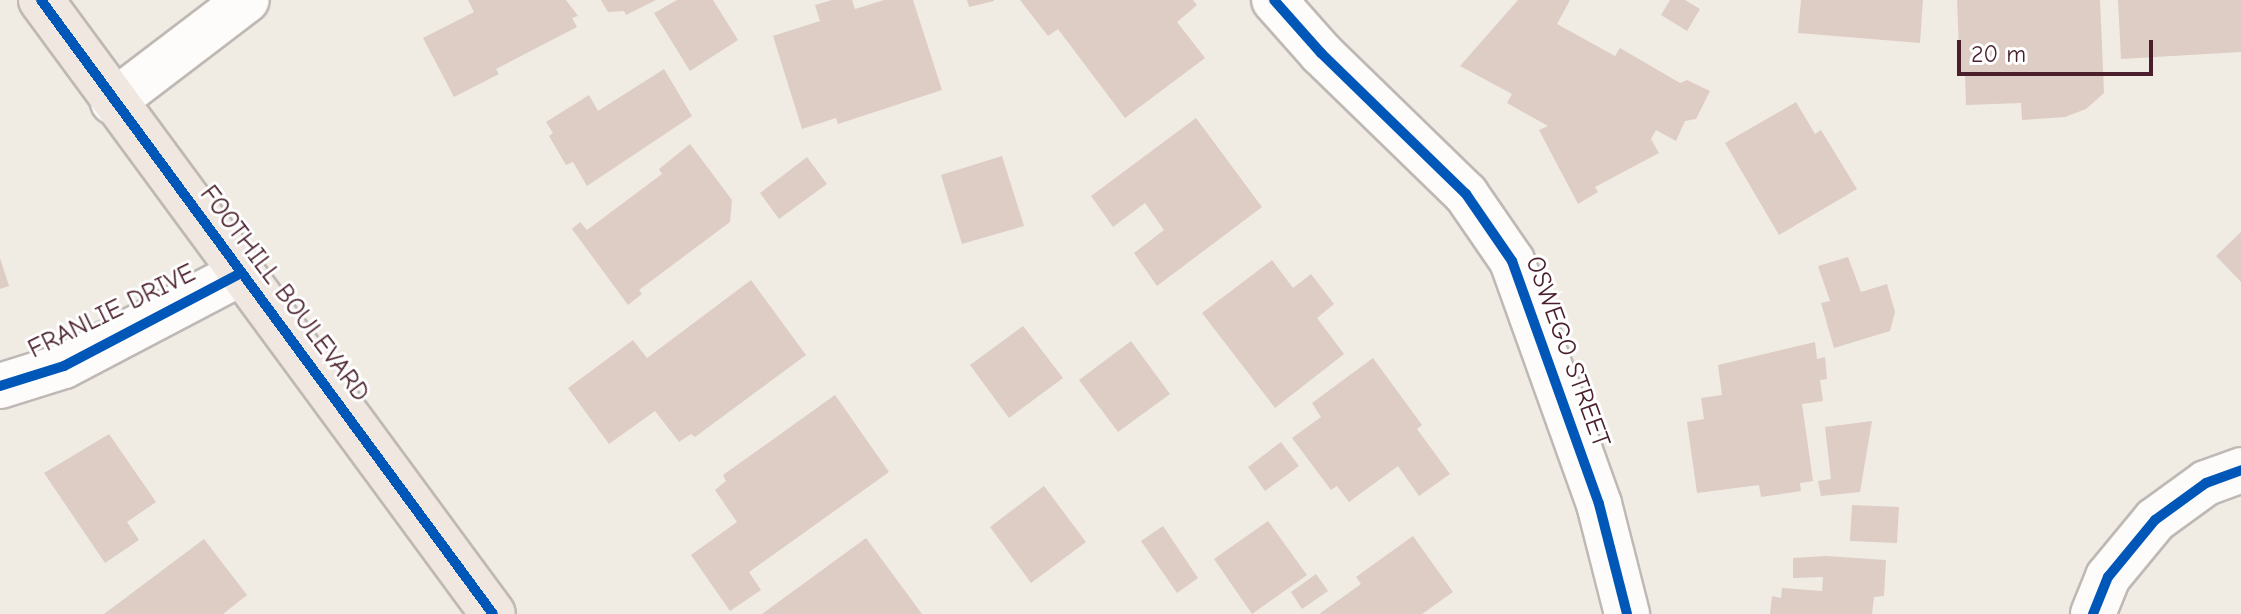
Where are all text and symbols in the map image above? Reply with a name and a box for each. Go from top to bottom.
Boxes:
scale bar [1961,24,2157,74]
text: 20 m [1971,40,2026,68]
street label: FOOTHILL BOULEVARD [193,180,375,408]
street label: OSWEGO STREET [1518,252,1616,452]
street label: FRANLIE DRIVE [23,258,201,366]

